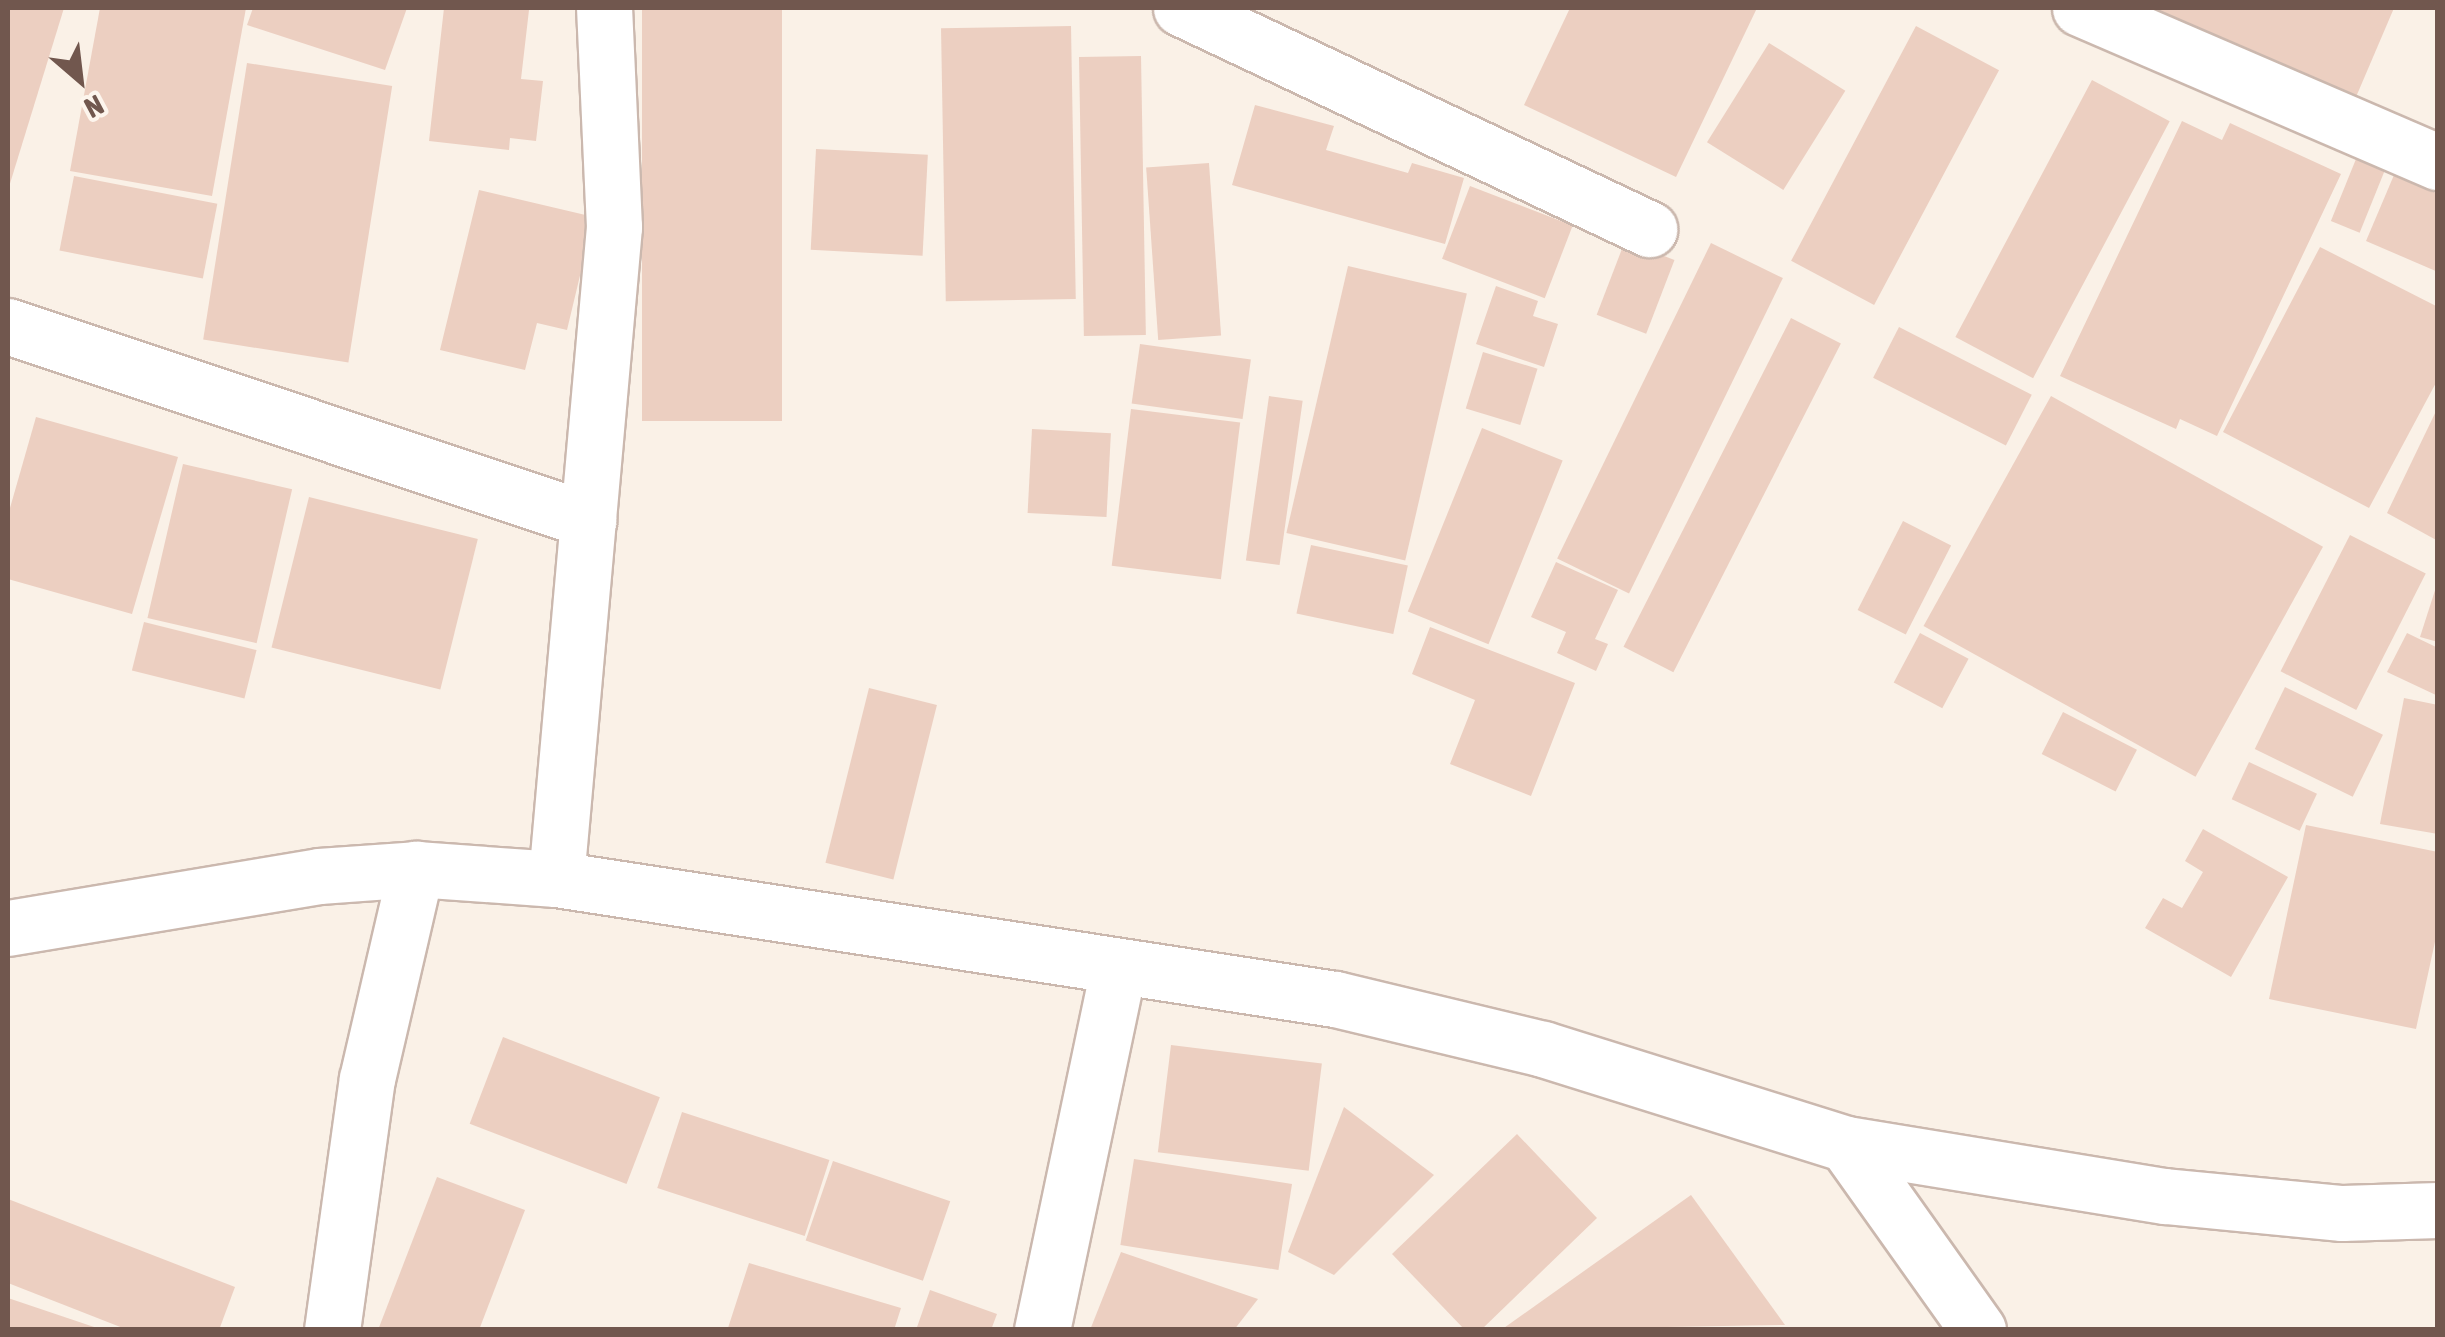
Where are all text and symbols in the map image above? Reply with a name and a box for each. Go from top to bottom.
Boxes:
north arrow [30,30,130,130]
text: N [79,88,109,124]

